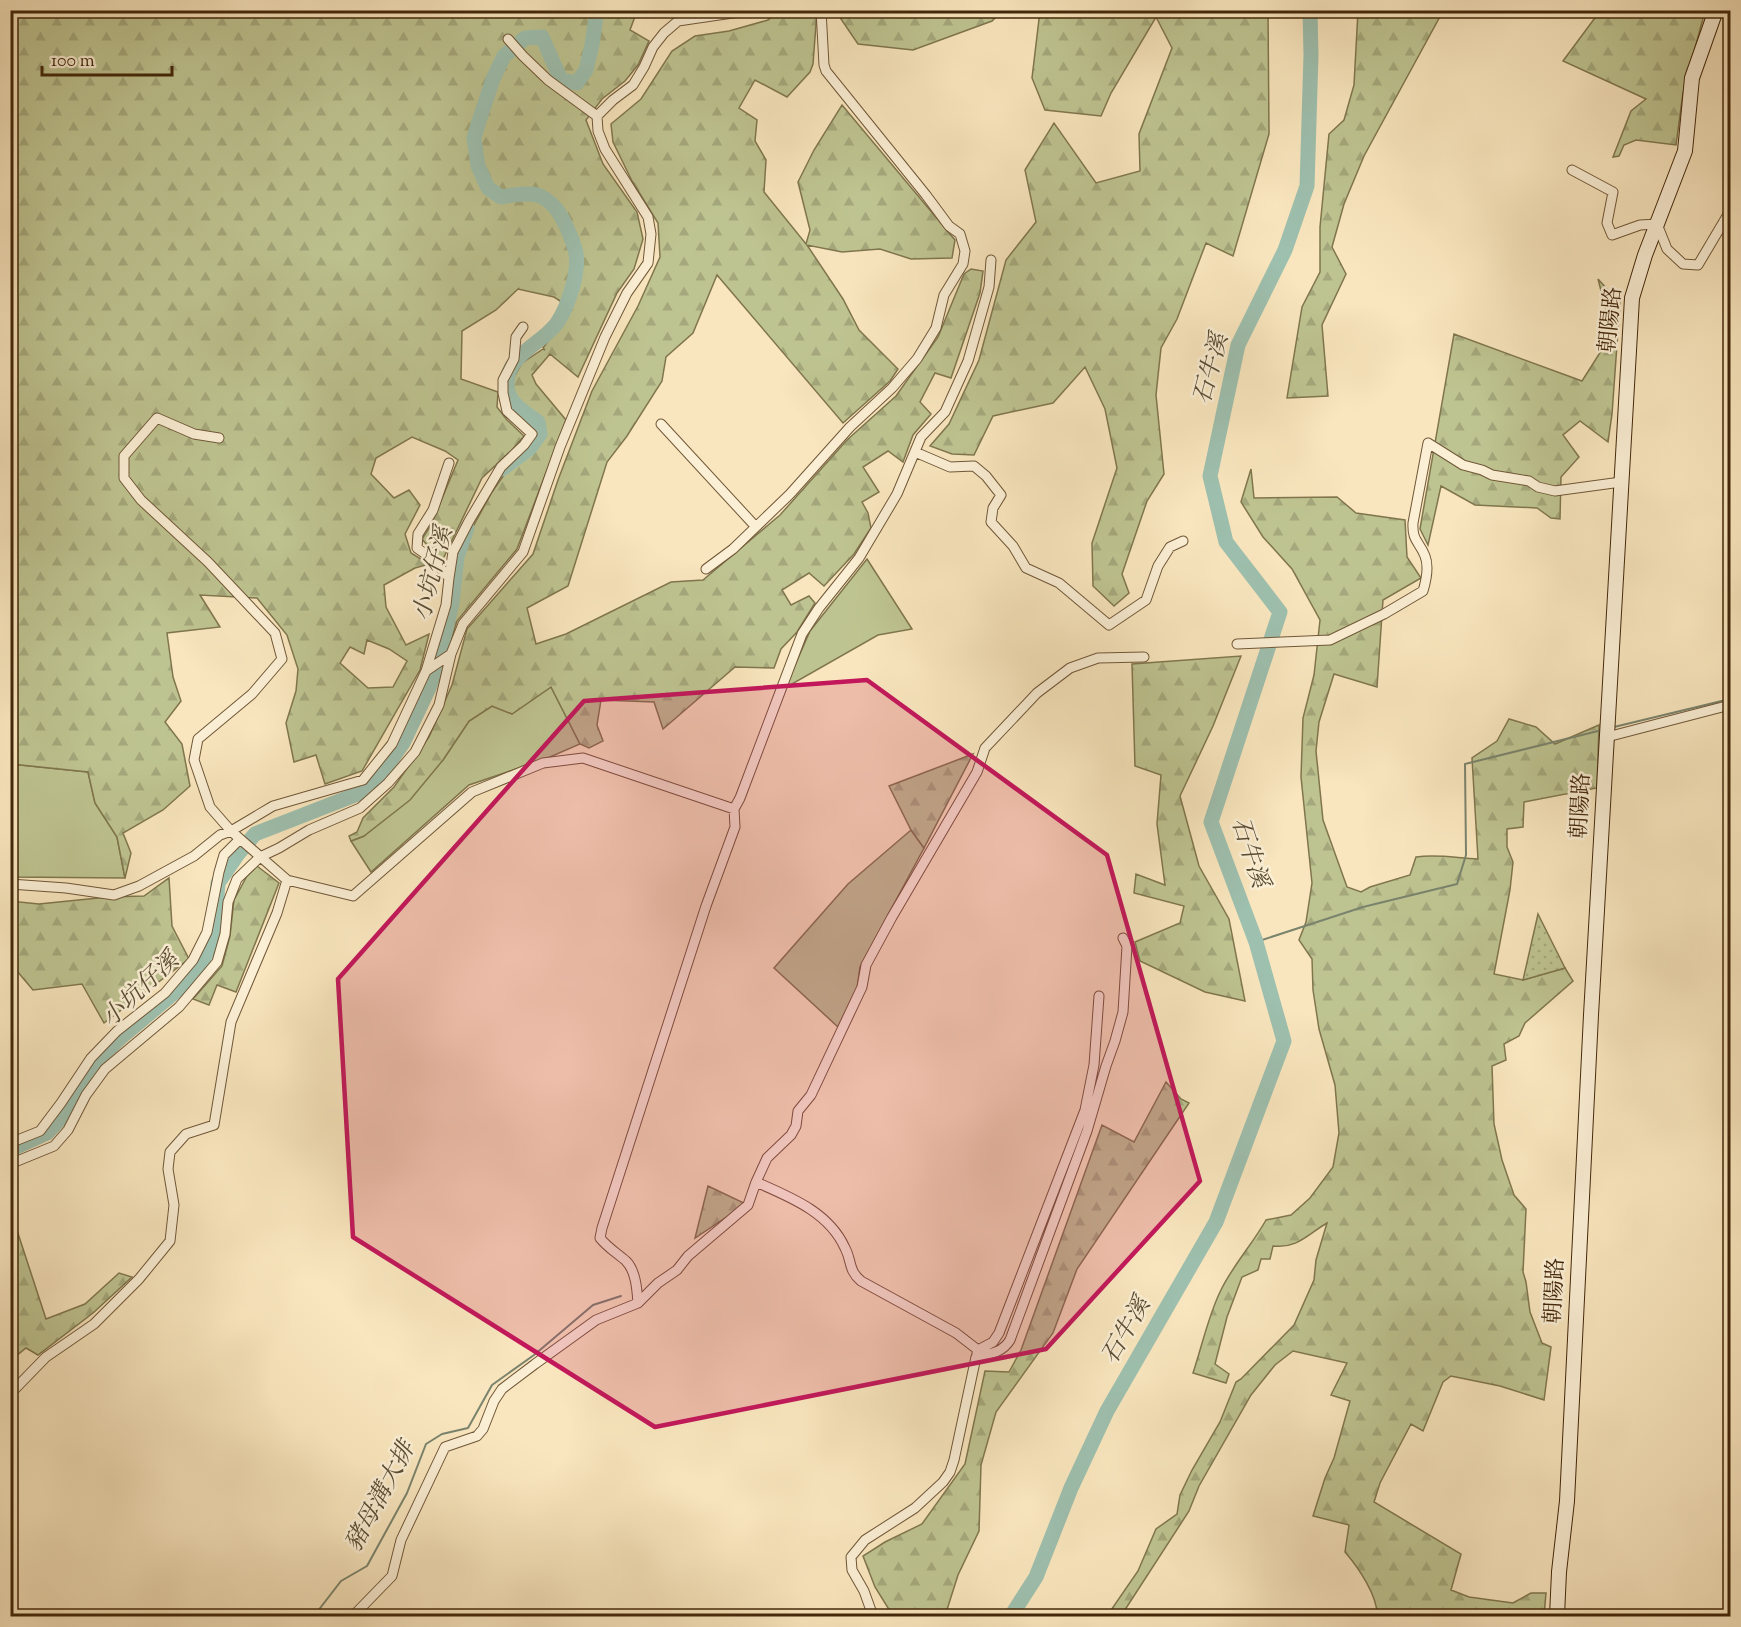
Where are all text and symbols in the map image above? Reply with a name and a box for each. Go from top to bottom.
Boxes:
scale bar [42,39,172,77]
text: 100 m [51,49,95,75]
street label: 朝陽路 [1593,286,1631,354]
water label: 石牛溪 [1186,327,1239,408]
water label: 小坑仔溪 [406,520,463,625]
street label: 朝陽路 [1564,772,1600,840]
water label: 石牛溪 [1222,814,1277,895]
water label: 小坑仔溪 [95,942,189,1036]
street label: 朝陽路 [1538,1257,1574,1325]
water label: 石牛溪 [1094,1289,1161,1371]
water label: 豬母溝大排 [338,1433,426,1558]

